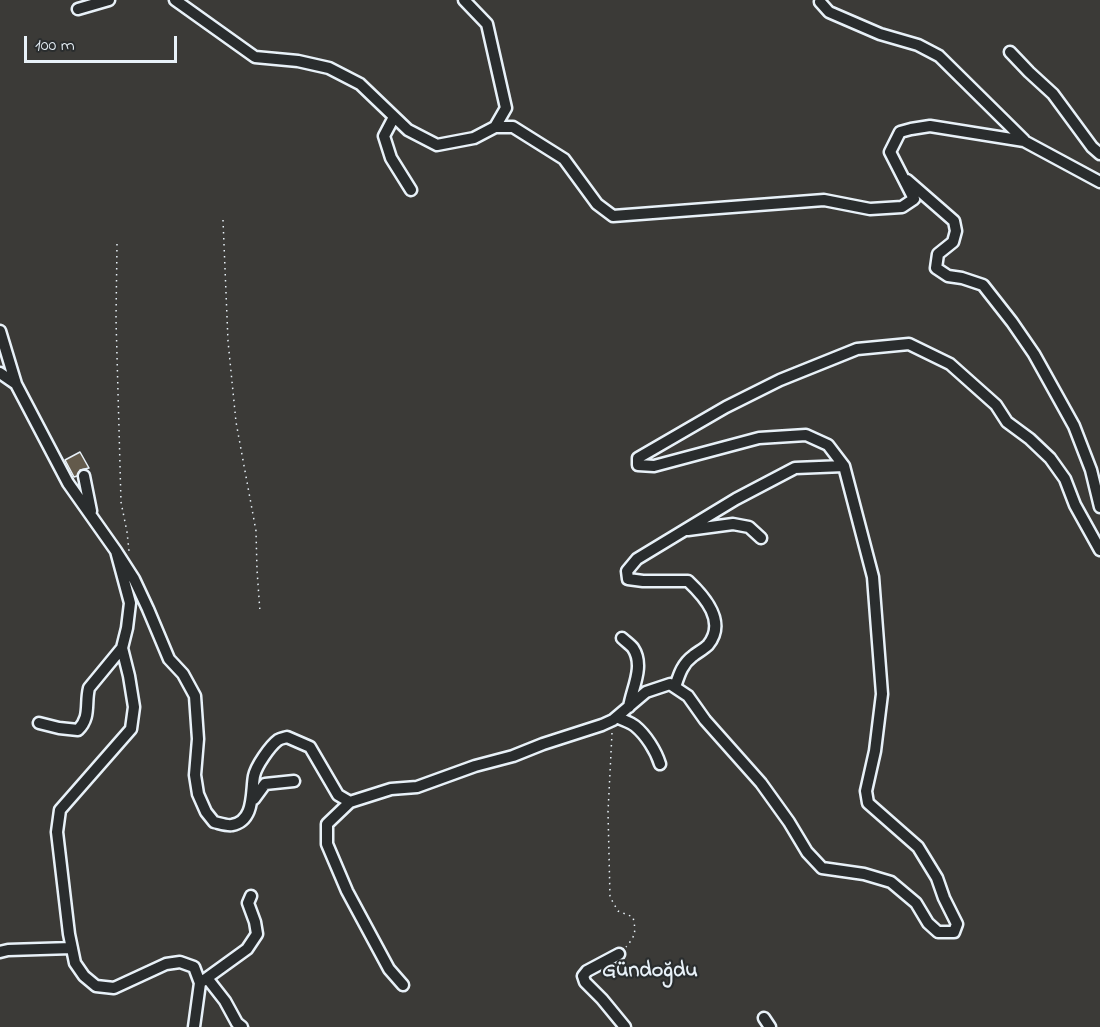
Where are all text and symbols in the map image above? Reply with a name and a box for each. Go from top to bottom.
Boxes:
scale bar [27,24,180,62]
text: 100 m [35,33,75,59]
district label: Gündoğdu [602,959,698,985]

